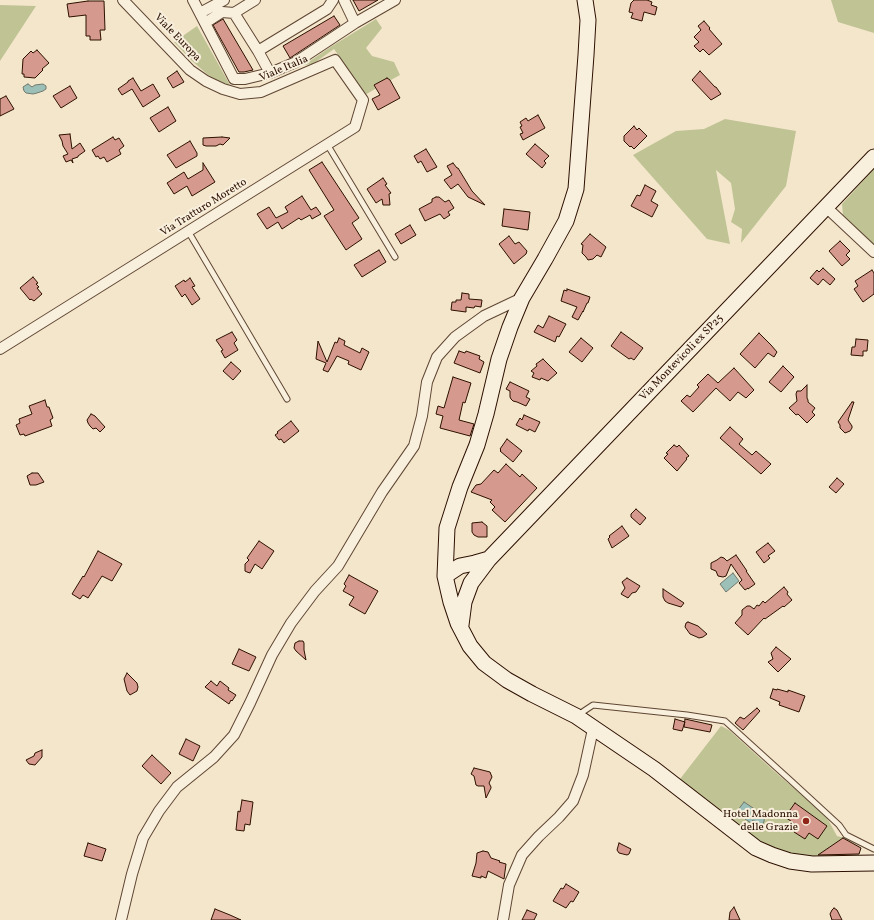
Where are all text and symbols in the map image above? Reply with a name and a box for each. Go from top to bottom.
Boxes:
street label: Viale Europa [151,11,203,65]
street label: Viale Italia [258,53,310,85]
street label: Via Tratturo Moretto [158,176,250,240]
street label: Via Montevicoli ex SP25 [637,312,727,404]
place label: Hotel Madonna delle Grazie [723,808,798,834]
marker: Hotel Madonna delle Grazie [801,816,811,826]

